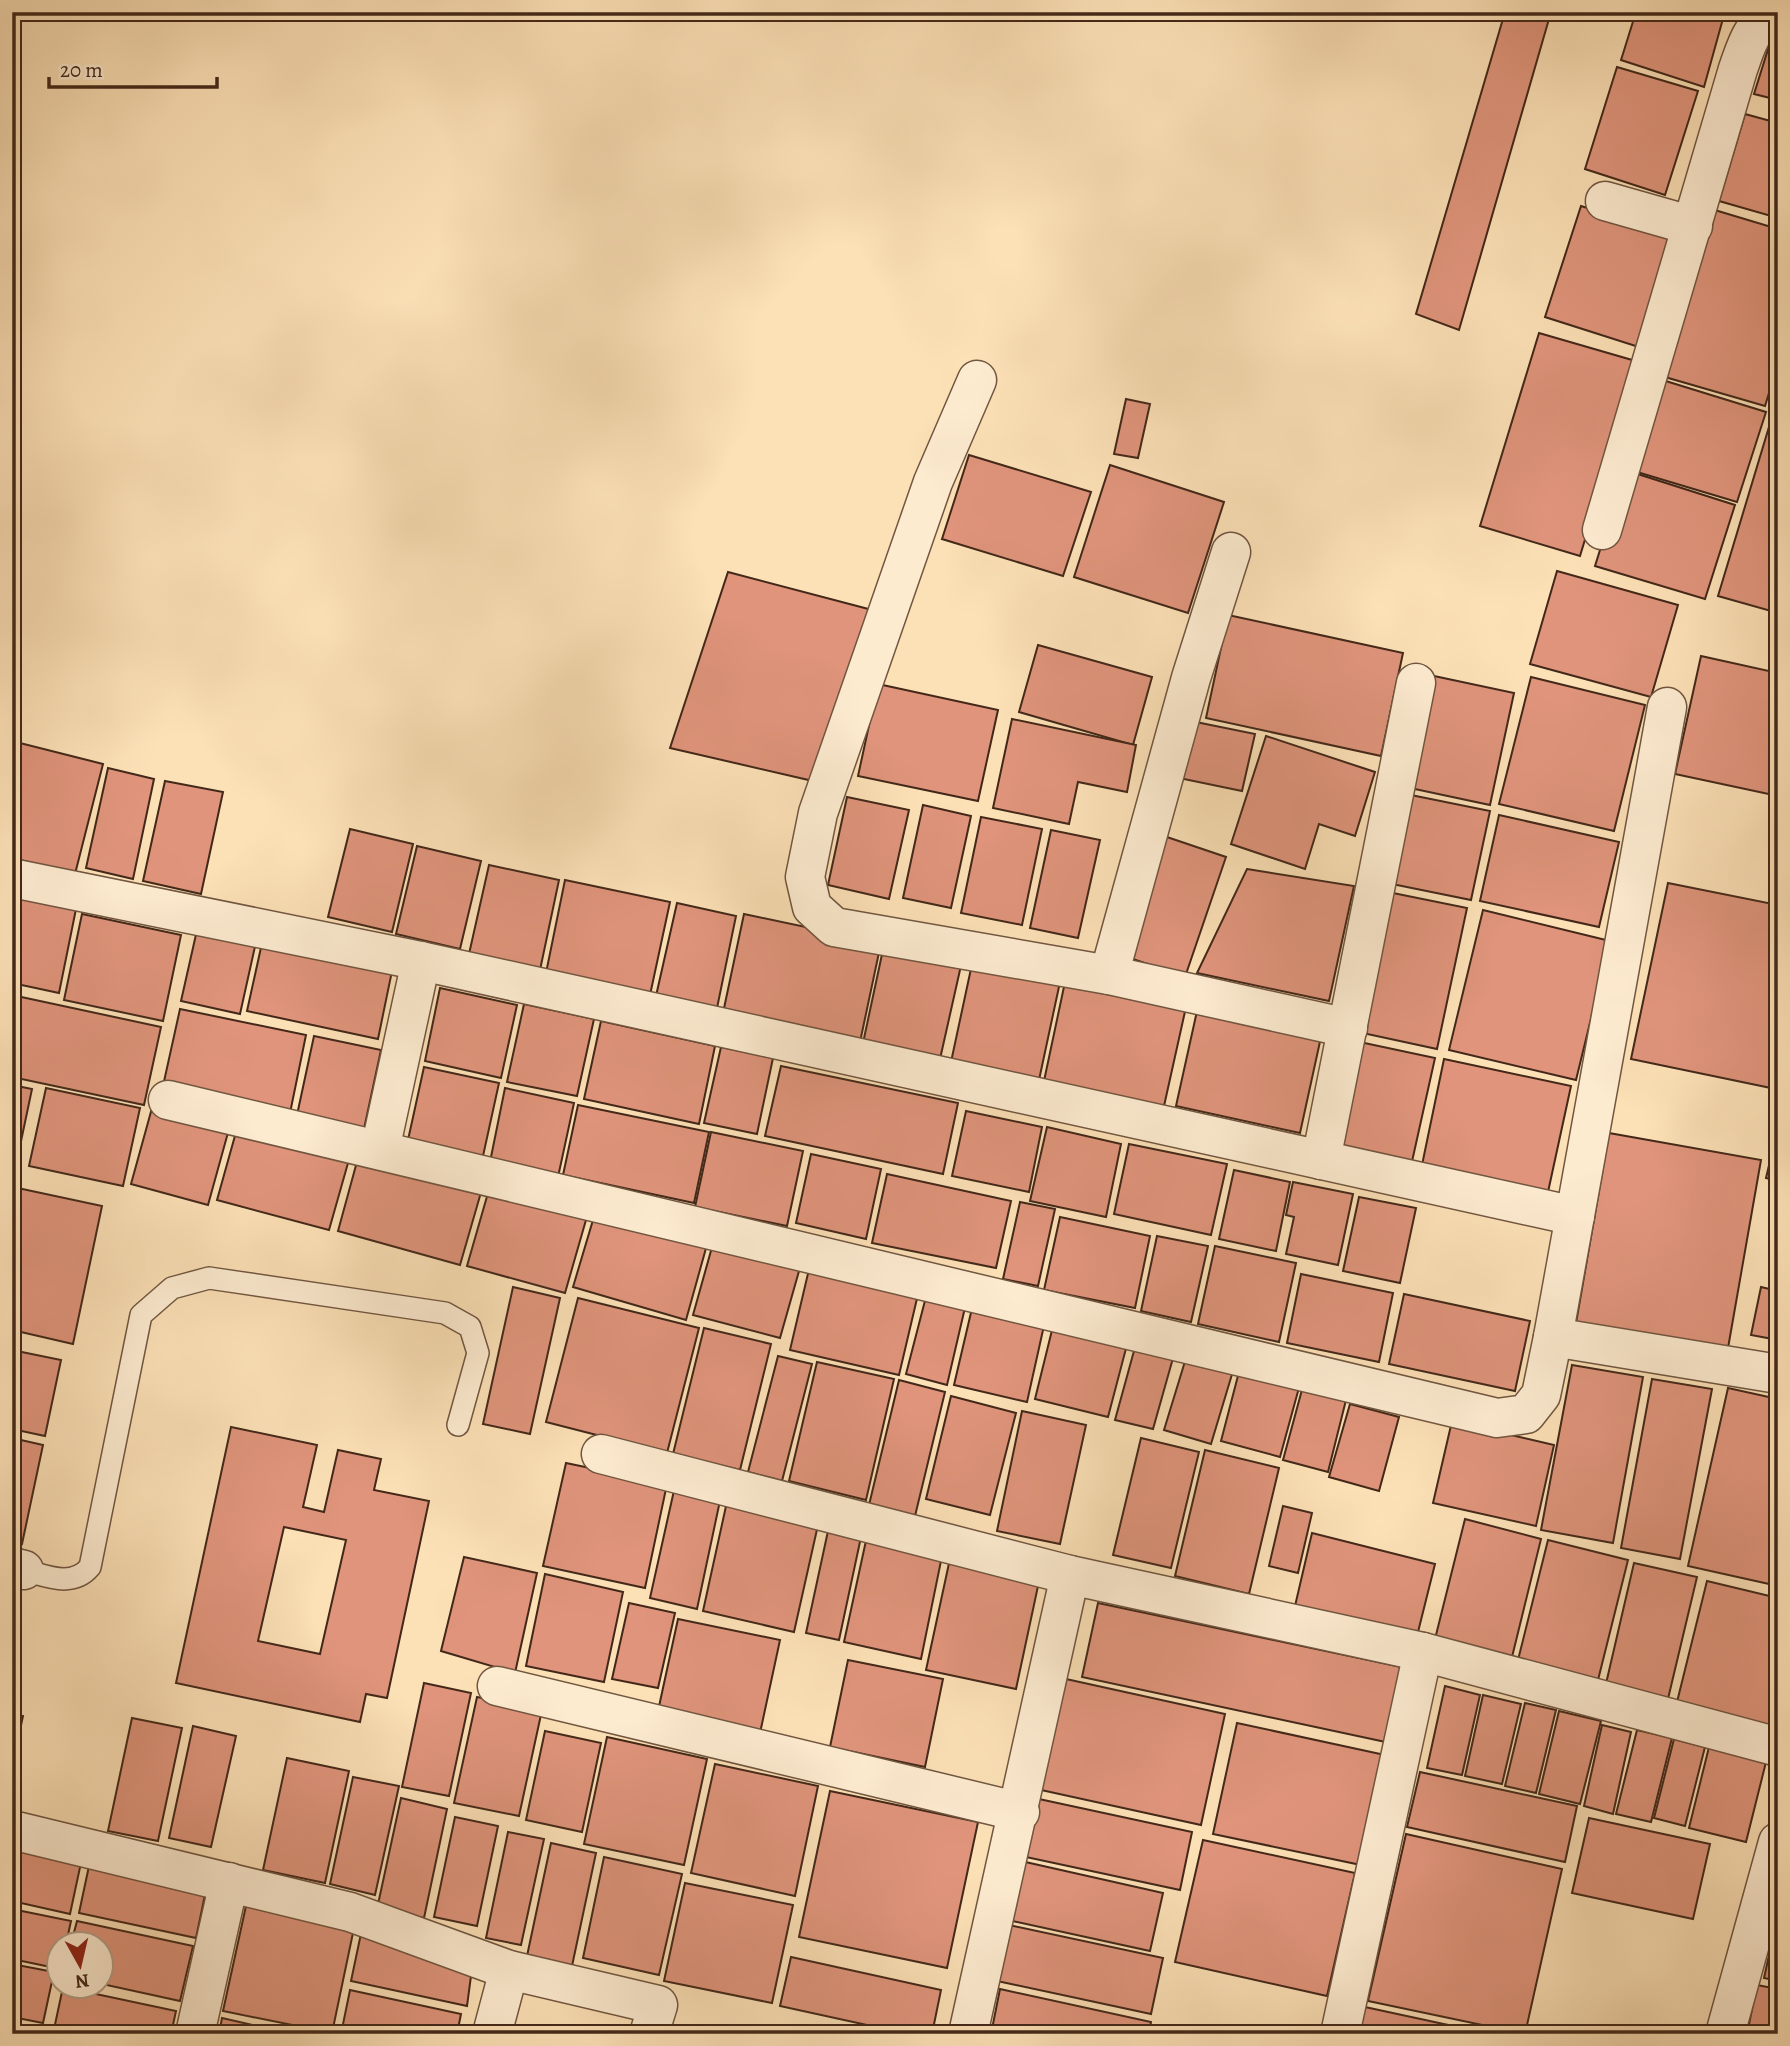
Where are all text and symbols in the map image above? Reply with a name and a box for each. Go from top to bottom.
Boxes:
scale bar [49,46,217,90]
text: 20 m [60,56,103,84]
north arrow [46,1930,116,2000]
text: N [73,1967,91,1995]

